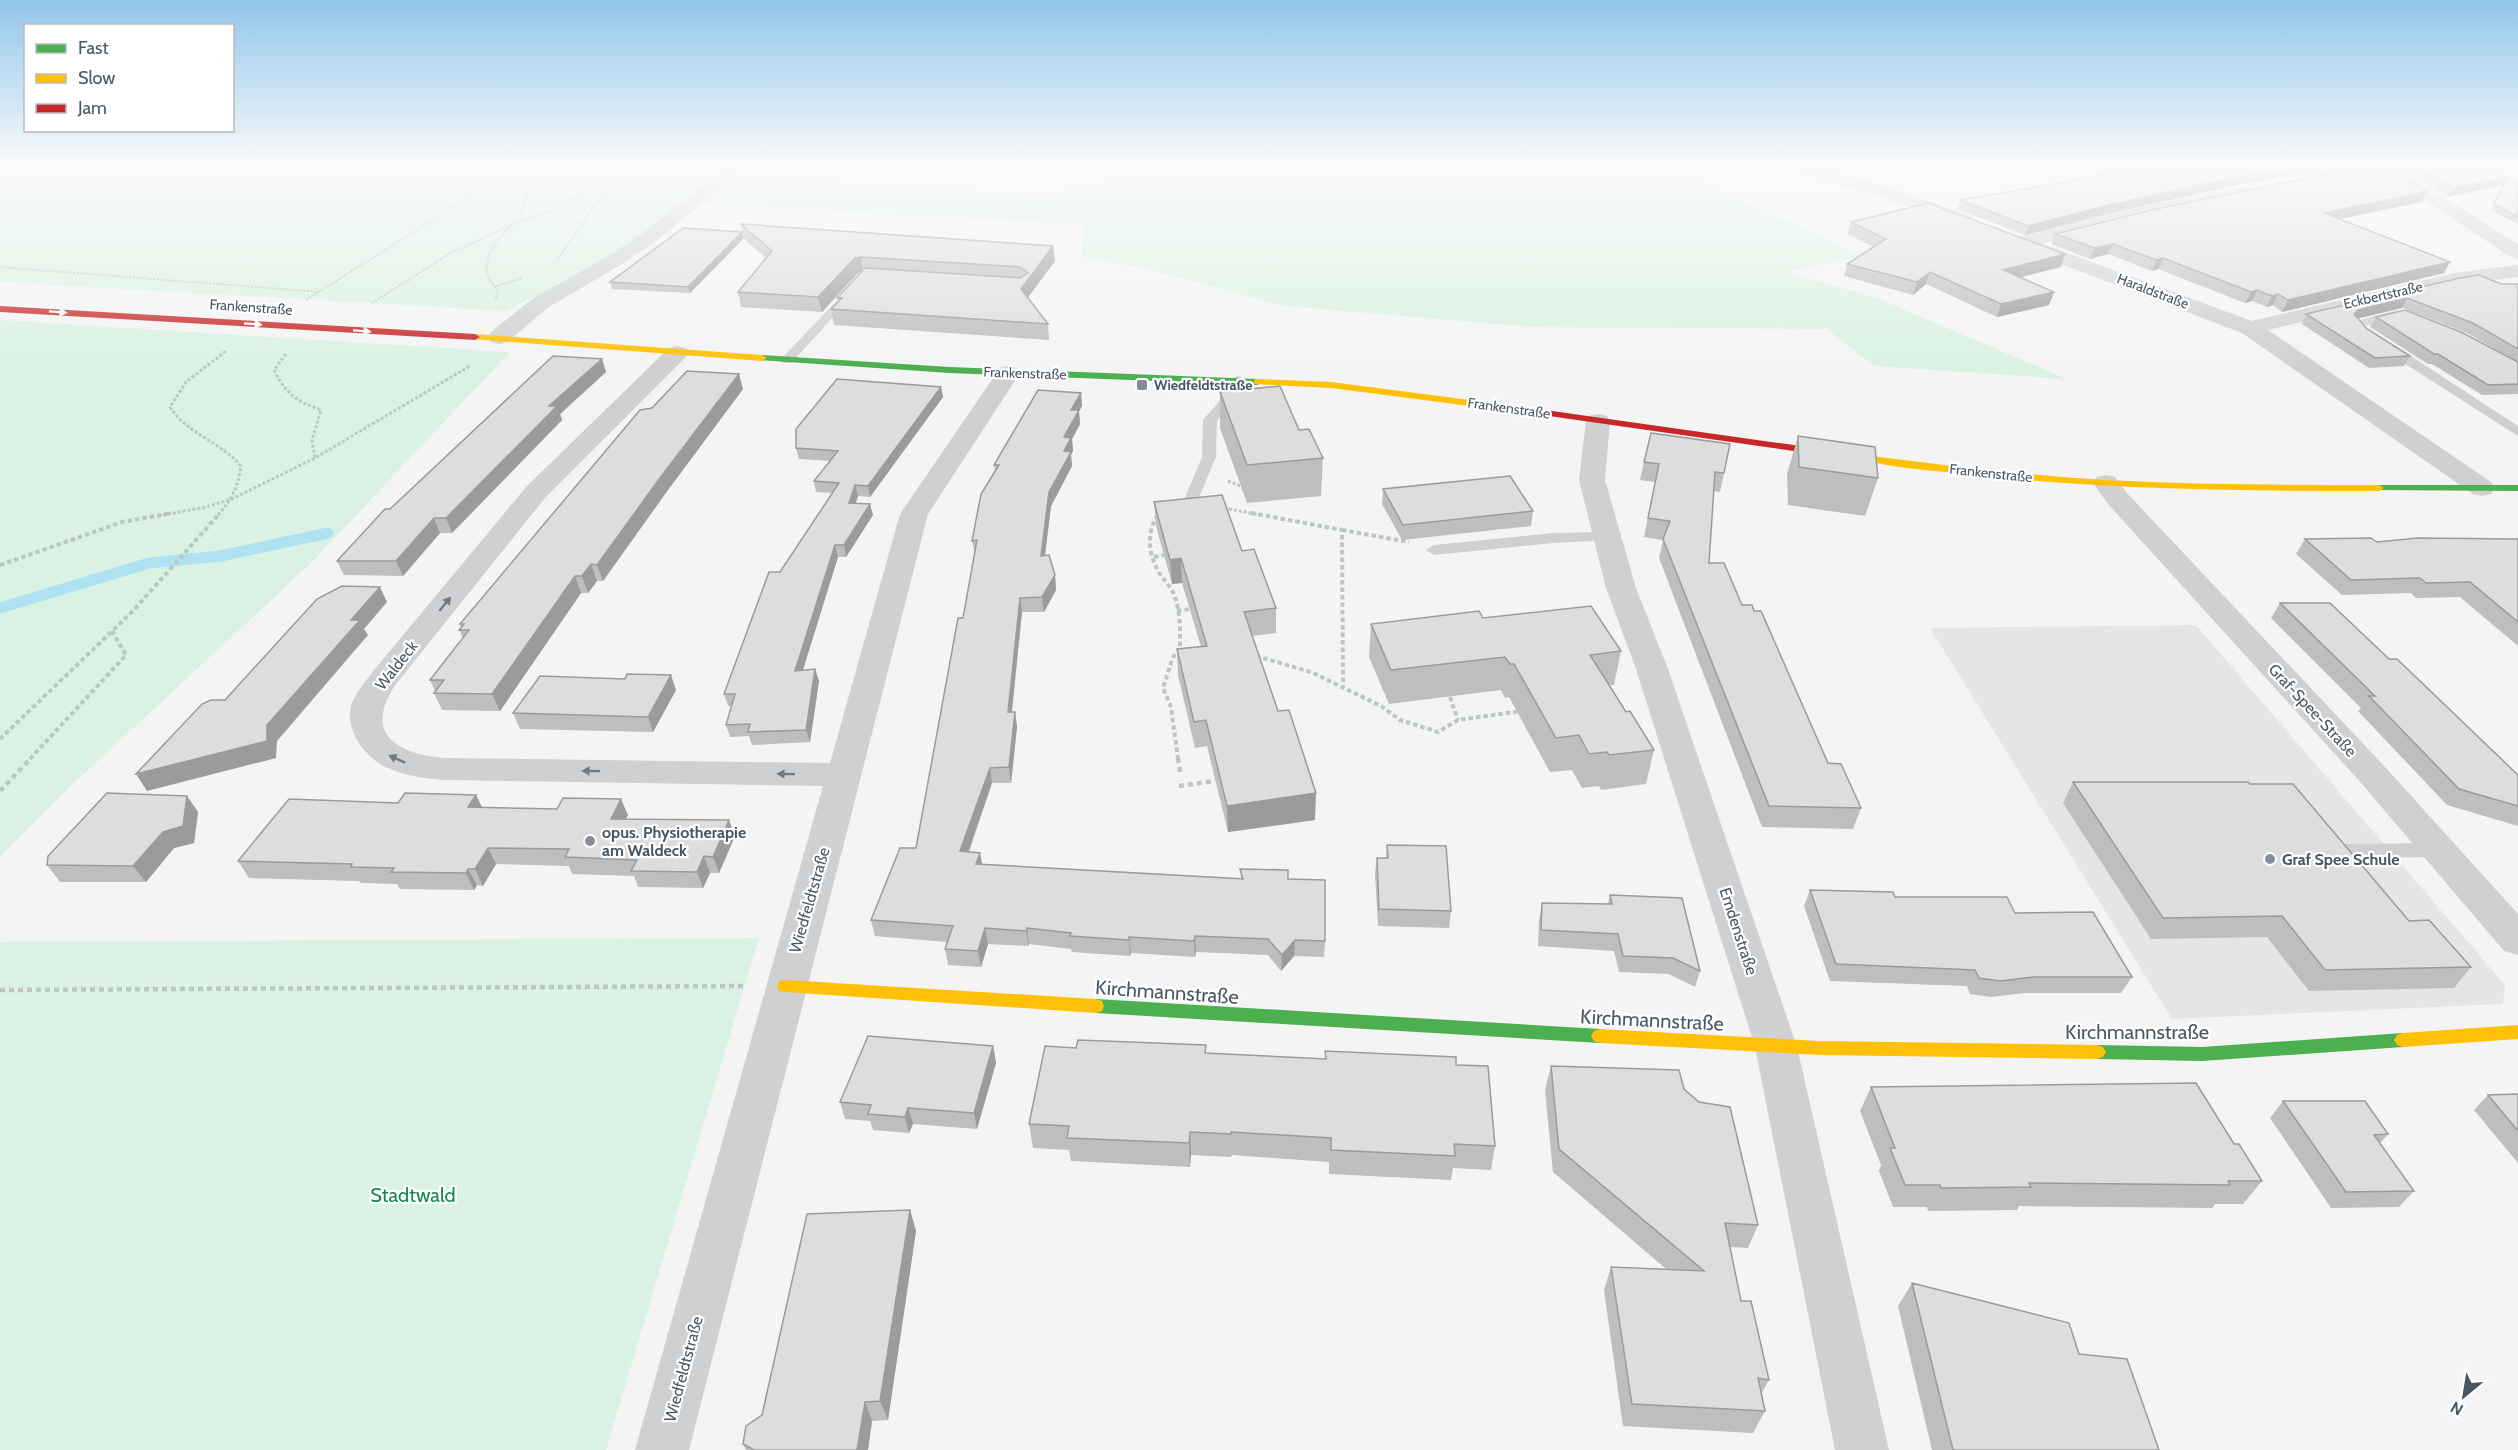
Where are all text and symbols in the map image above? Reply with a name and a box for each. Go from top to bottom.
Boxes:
legend [24,24,234,132]
text: Fast [78,37,109,59]
text: Slow [78,67,115,89]
text: Jam [77,97,107,119]
street label: Haraldstraße [2115,269,2191,313]
street label: Eckbertstraße [2342,277,2424,313]
street label: Frankenstraße [209,295,293,319]
one-way arrow [49,308,68,317]
one-way arrow [244,320,263,329]
one-way arrow [352,327,371,336]
street label: Frankenstraße [983,363,1067,383]
place label: Wiedfeldtstraße [1154,376,1253,394]
marker: Wiedfeldtstraße [1135,378,1149,392]
street label: Frankenstraße [1467,393,1551,423]
street label: Frankenstraße [1949,460,2033,486]
one-way arrow [438,596,451,612]
street label: Waldeck [371,636,422,694]
street label: Graf-Spee-Straße [2265,660,2361,761]
one-way arrow [388,754,406,764]
one-way arrow [581,766,600,776]
one-way arrow [776,769,795,779]
place label: opus. Physiotherapie am Waldeck [602,823,746,860]
marker: opus. Physiotherapie am Waldeck [583,834,597,848]
street label: Wiedfeldtstraße [785,845,834,955]
place label: Graf Spee Schule [2282,850,2400,869]
marker: Graf Spee Schule [2263,852,2277,866]
street label: Emdenstraße [1715,885,1762,977]
street label: Kirchmannstraße [1094,975,1240,1009]
street label: Kirchmannstraße [1579,1004,1725,1036]
street label: Kirchmannstraße [2065,1020,2209,1044]
park label: Stadtwald [370,1183,456,1207]
street label: Wiedfeldtstraße [660,1314,707,1424]
north arrow [2434,1366,2494,1426]
text: N [2447,1398,2466,1420]

